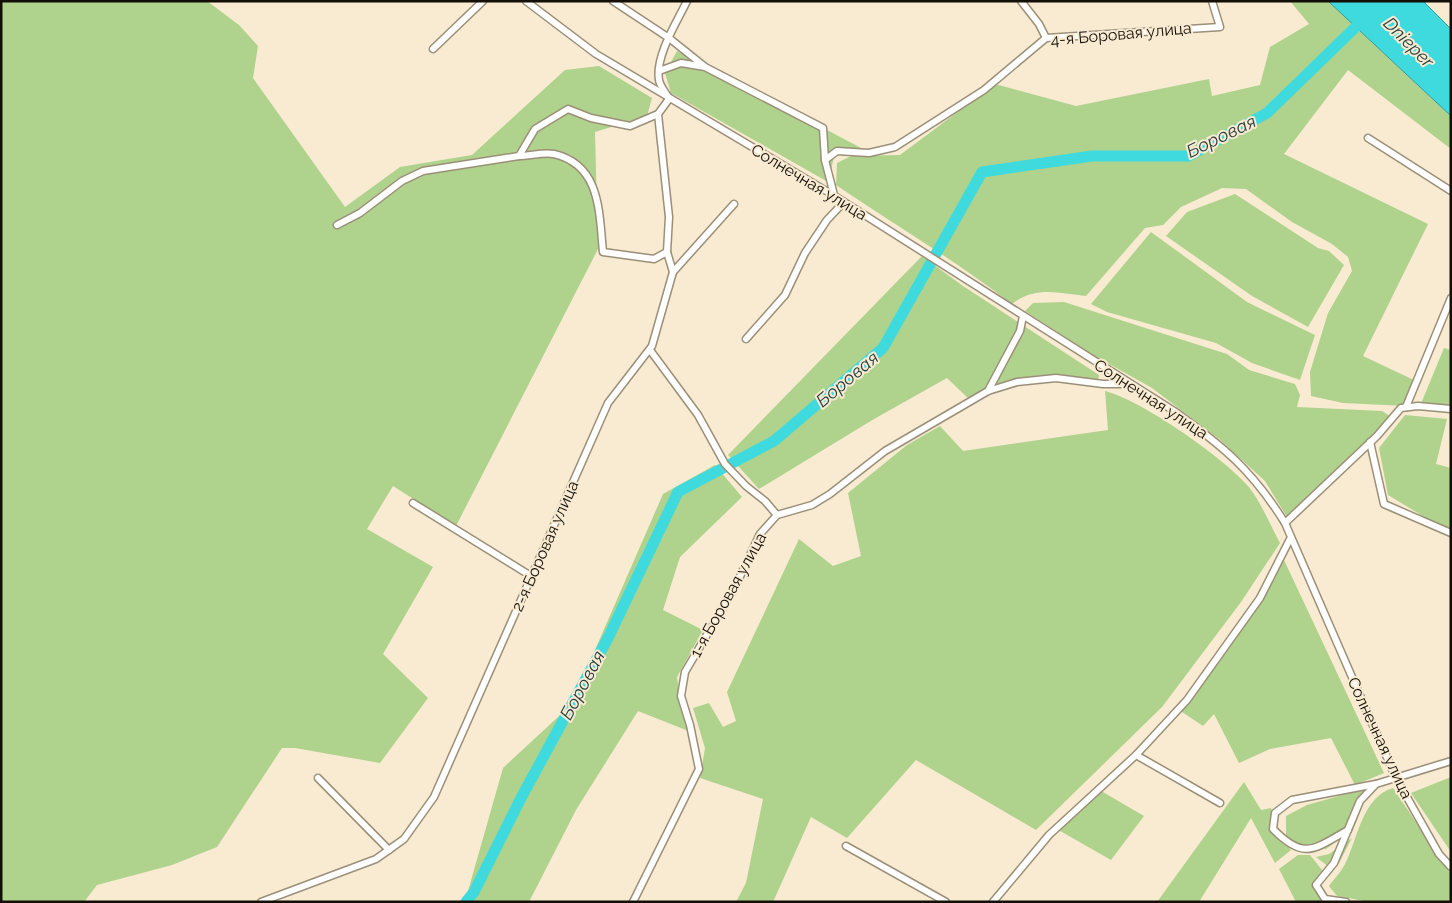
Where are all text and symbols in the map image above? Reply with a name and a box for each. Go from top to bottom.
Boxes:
water label: Dnieper [1380,13,1439,72]
street label: 4-я Боровая улица [1050,18,1192,50]
water label: Боровая [1183,110,1260,162]
street label: Солнечная улица [748,140,870,224]
water label: Боровая [812,347,883,411]
street label: Солнечная улица [1091,355,1211,443]
street label: 2-я Боровая улица [508,478,582,614]
street label: 1-я Боровая улица [686,529,770,661]
water label: Боровая [555,647,609,723]
street label: Солнечная улица [1344,674,1416,802]

